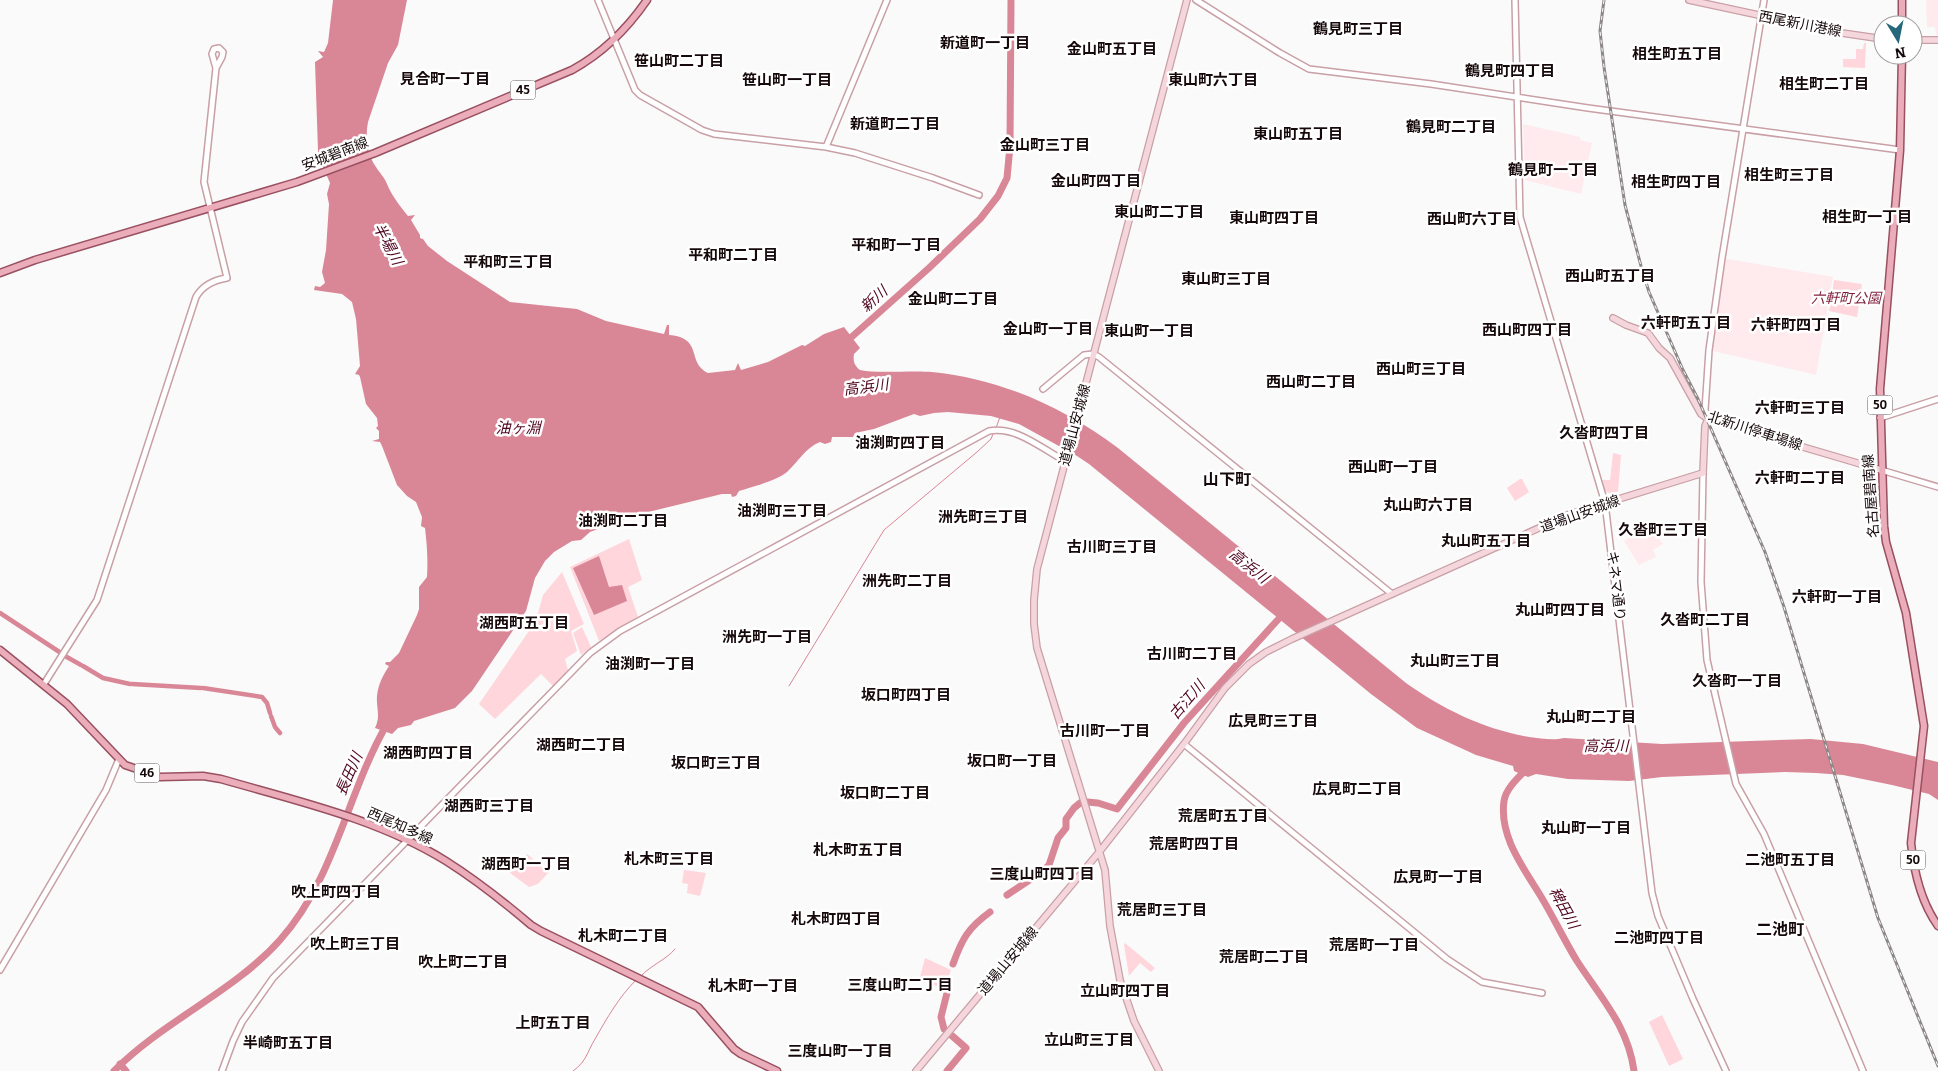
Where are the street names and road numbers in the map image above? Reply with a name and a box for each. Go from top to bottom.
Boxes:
street label: 西尾新川港線 [1757,8,1843,40]
road number: 45 [510,80,536,100]
street label: 安城碧南線 [299,134,371,174]
street label: 道場山安城線 [1056,382,1094,468]
road number: 50 [1868,396,1892,414]
street label: 北新川停車場線 [1706,408,1804,454]
street label: 名古屋碧南線 [1860,454,1882,538]
street label: 道場山安城線 [1538,492,1622,536]
street label: キネマ通り [1603,550,1629,622]
road number: 46 [134,764,160,782]
street label: 西尾知多線 [365,804,435,848]
road number: 50 [1900,850,1926,870]
street label: 道場山安城線 [974,923,1042,999]

